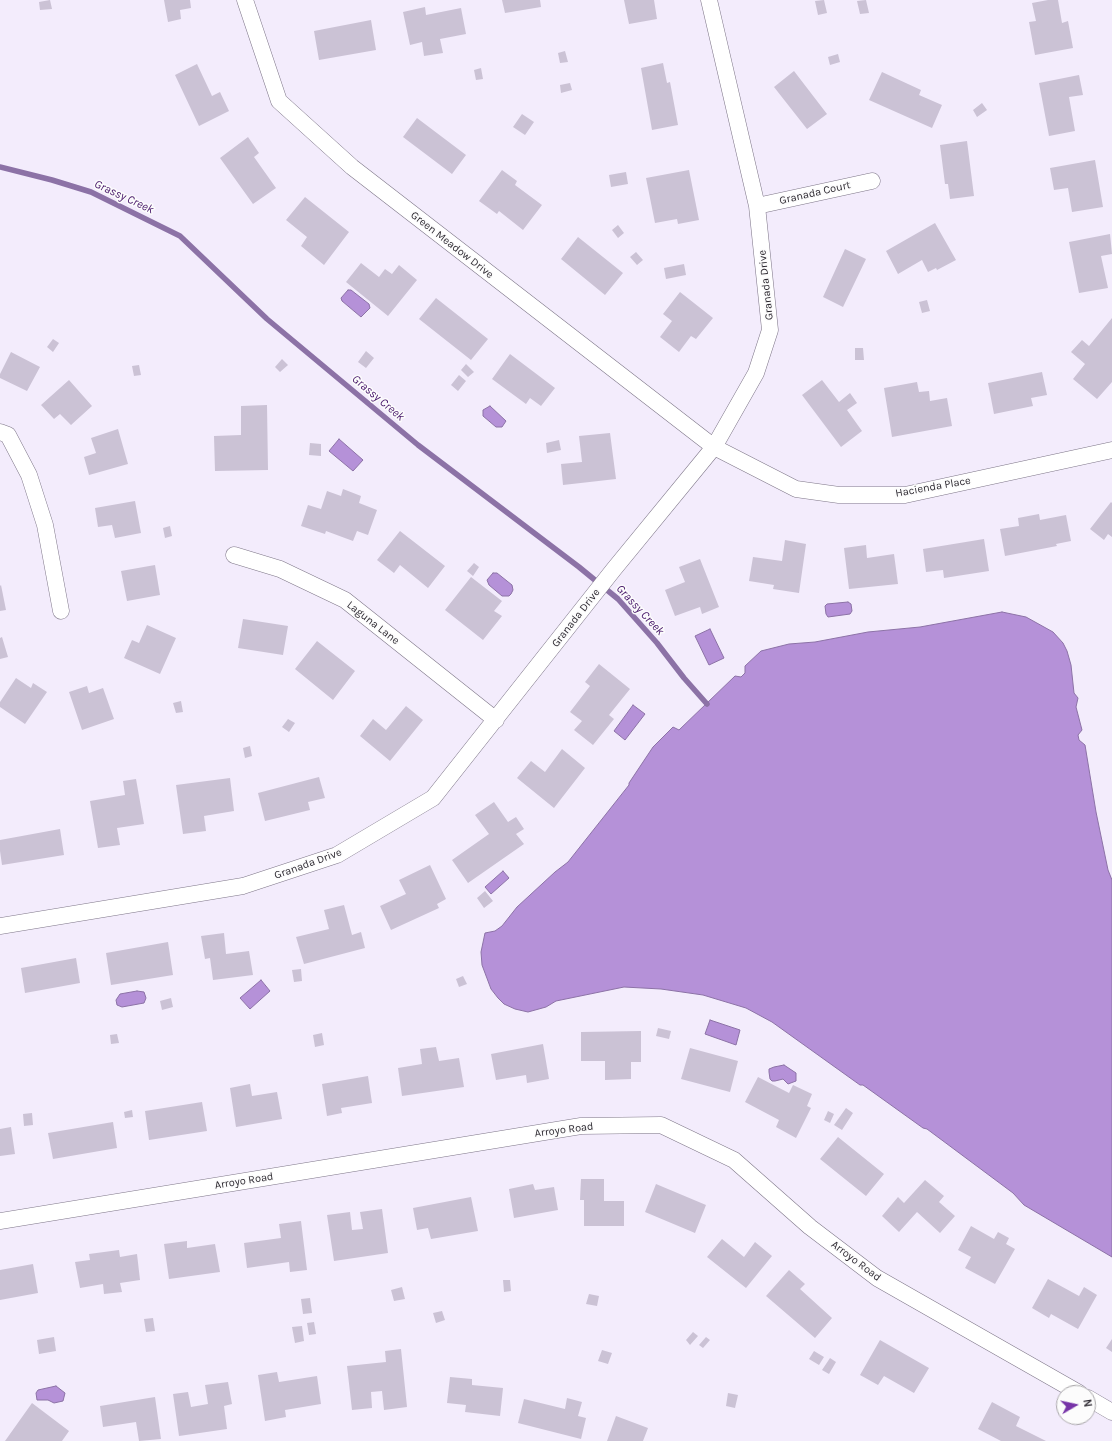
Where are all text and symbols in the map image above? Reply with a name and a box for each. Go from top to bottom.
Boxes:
water label: Grassy Creek [92,177,156,217]
street label: Granada Court [778,178,852,208]
street label: Green Meadow Drive [408,209,496,281]
street label: Granada Drive [756,249,776,321]
water label: Grassy Creek [349,372,407,424]
street label: Hacienda Place [894,474,972,500]
water label: Grassy Creek [613,582,667,638]
street label: Granada Drive [549,586,603,650]
street label: Laguna Lane [344,598,402,648]
street label: Granada Drive [273,846,343,882]
street label: Arroyo Road [534,1120,594,1140]
street label: Arroyo Road [214,1170,274,1192]
street label: Arroyo Road [828,1238,884,1284]
north arrow [1056,1385,1096,1425]
text: N [1080,1398,1094,1408]

